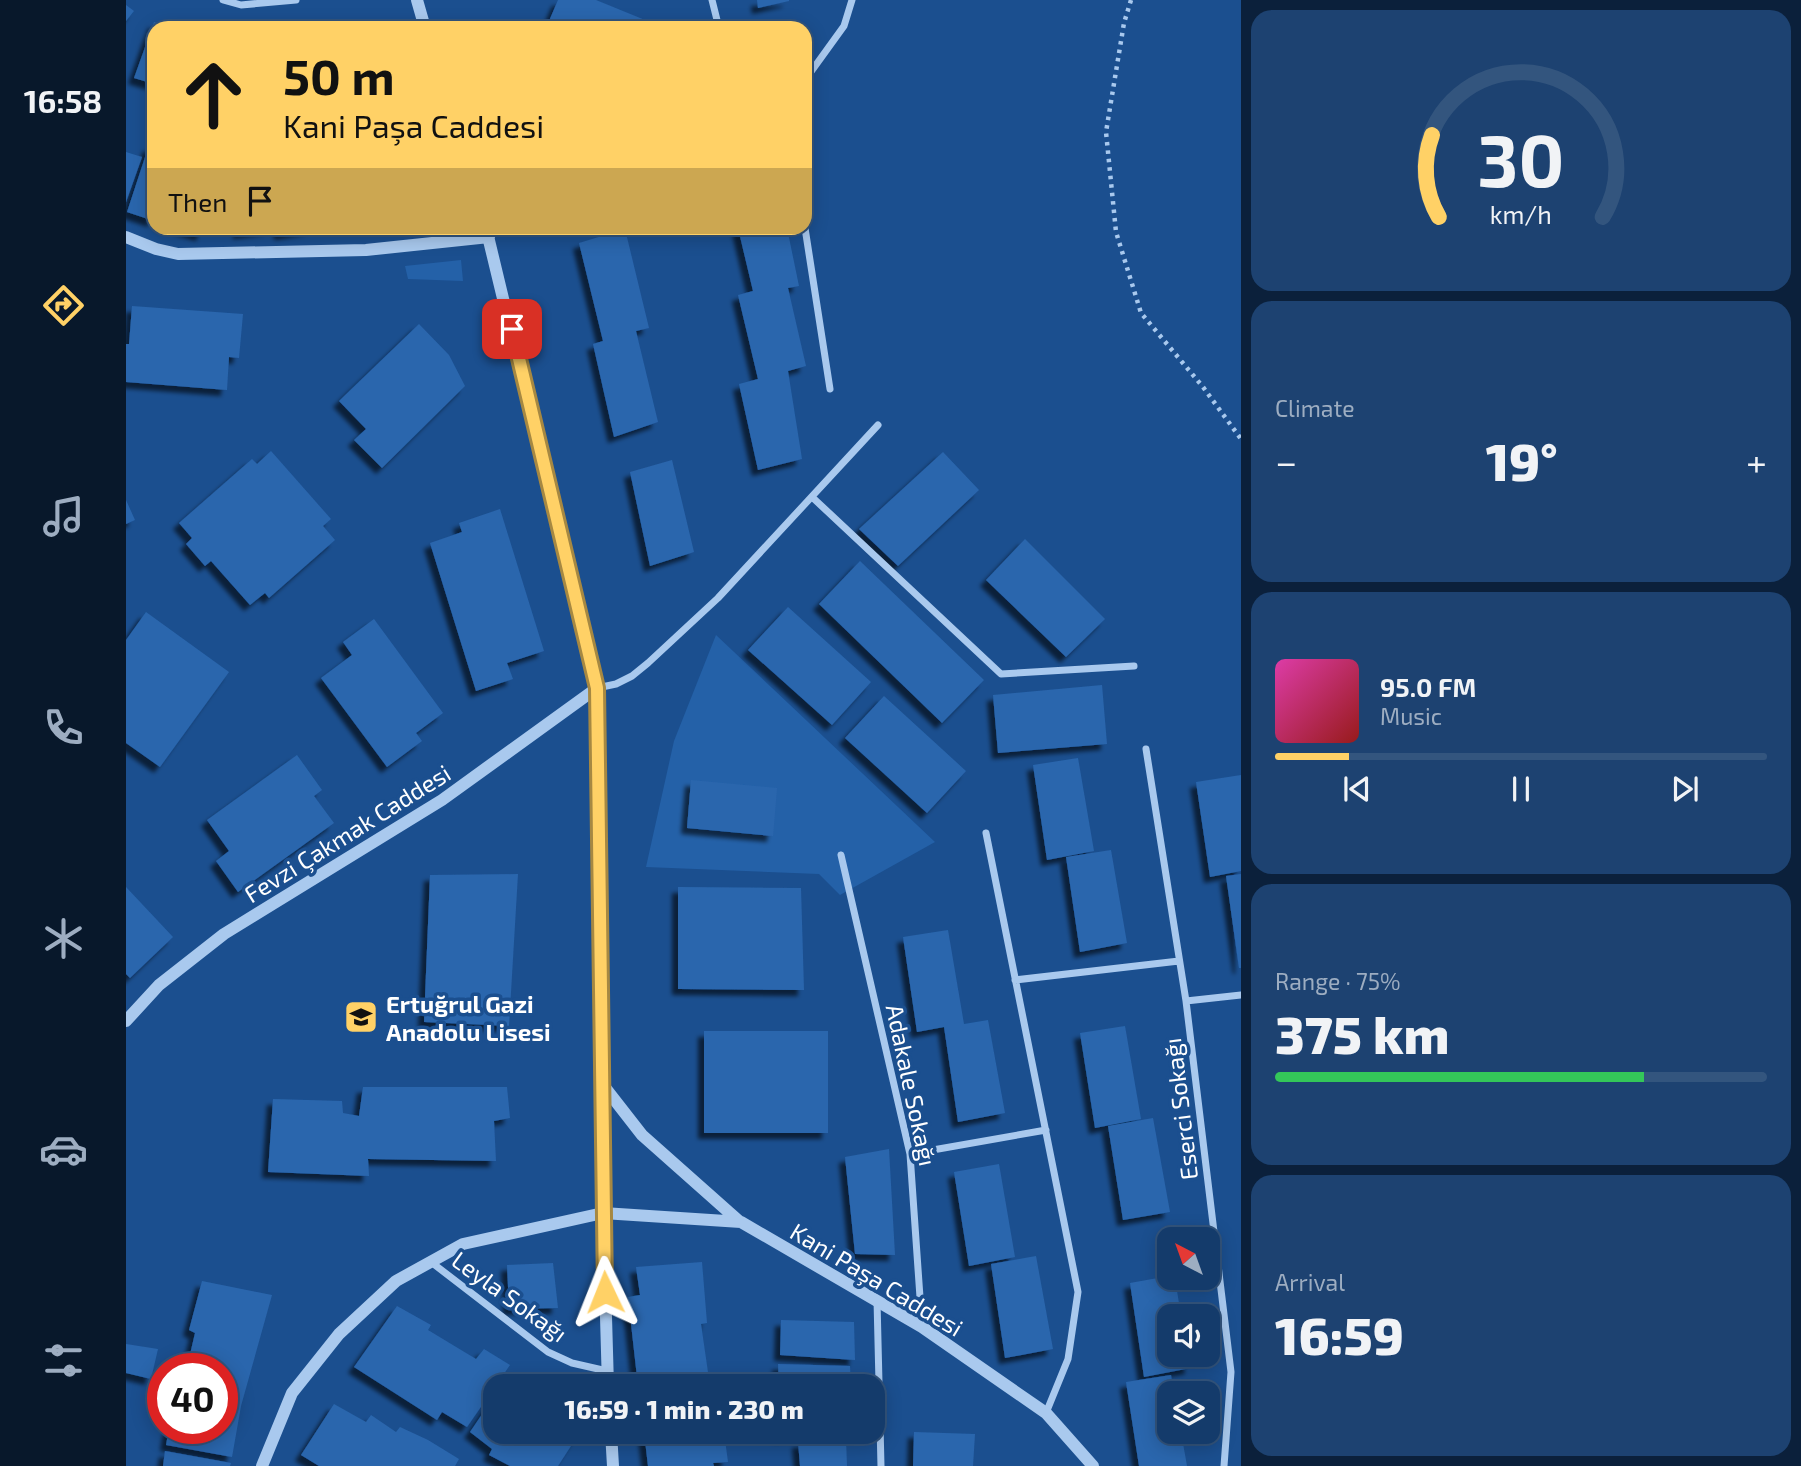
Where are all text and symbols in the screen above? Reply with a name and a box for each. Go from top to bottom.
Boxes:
text: 50 m [283,46,395,105]
icon: ahead [168,49,259,140]
text: 16:58 [24,81,102,119]
text: Kani Paşa Caddesi [283,106,544,144]
text: 30 [1477,114,1565,202]
icon: arrive [241,182,279,220]
text: Then [168,186,227,217]
text: km/h [1490,198,1552,228]
icon: directions [39,281,88,330]
pin [482,299,542,359]
icon: arrive [493,310,531,348]
text: Climate [1275,394,1355,422]
text: 19° [1486,429,1558,491]
text: − [1275,438,1297,484]
text: + [1746,438,1767,484]
icon: music [39,492,88,541]
text: 95.0 FM [1380,671,1476,702]
text: Music [1380,702,1442,730]
icon: phone [39,703,88,752]
street label: Fevzi Çakmak Caddesi [239,758,456,909]
icon: previous [1338,770,1376,808]
icon: pause [1502,770,1540,808]
icon: next [1666,770,1704,808]
icon: climate [39,914,88,963]
text: Range · 75% [1275,967,1401,995]
place label: Ertuğrul Gazi Anadolu Lisesi [386,989,551,1046]
school or university icon: Ertuğrul Gazi Anadolu Lisesi [342,998,380,1036]
street label: Adakale Sokağı [881,1002,943,1168]
text: 375 km [1275,1002,1449,1064]
street label: Eserci Sokağı [1157,1036,1203,1182]
icon: car [39,1125,88,1174]
street label: Kani Paşa Caddesi [785,1216,968,1343]
north arrow [1157,1227,1220,1290]
map controls [1157,1227,1220,1444]
street label: Leyla Sokağı [447,1245,573,1347]
position arrow [568,1255,642,1329]
text: Arrival [1275,1268,1345,1296]
text: 16:59 [1275,1303,1404,1365]
button: sound [1157,1304,1220,1367]
icon: filters [39,1336,88,1385]
speed limit sign: 40 [147,1353,238,1444]
button: layers [1157,1381,1220,1444]
text: 16:59 · 1 min · 230 m [564,1393,804,1424]

